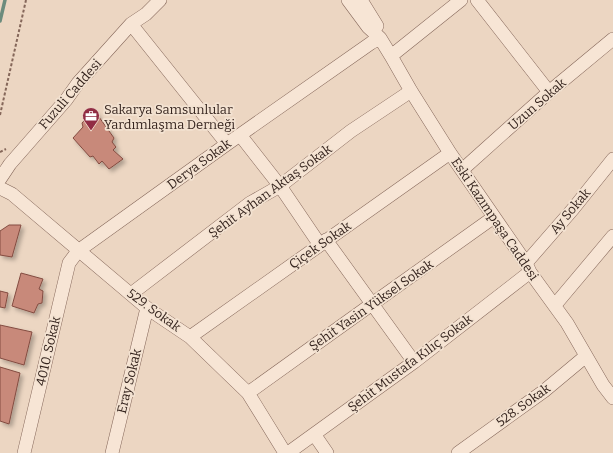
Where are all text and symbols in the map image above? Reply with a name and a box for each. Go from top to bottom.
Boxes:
street label: Fuzuli Caddesi [36,56,104,132]
street label: Uzun Sokak [505,75,569,133]
place label: Sakarya Samsunlular Yardımlaşma Derneği [104,102,235,132]
office icon: Sakarya Samsunlular Yardımlaşma Derneği [81,106,101,131]
street label: Derya Sokak [164,135,234,192]
street label: Şehit Ayhan Aktaş Sokak [205,141,335,241]
street label: Eski Kazımpaşa Caddesi [448,155,542,283]
street label: Ay Sokak [547,185,594,237]
street label: Çiçek Sokak [286,218,354,272]
street label: Şehit Yasin Yüksel Sokak [306,256,437,354]
street label: 529. Sokak [124,286,184,335]
street label: Şehit Mustafa Kılıç Sokak [345,311,476,415]
street label: 4010. Sokak [33,314,63,387]
street label: Eray Sokak [114,347,144,415]
street label: 528. Sokak [493,380,553,430]

